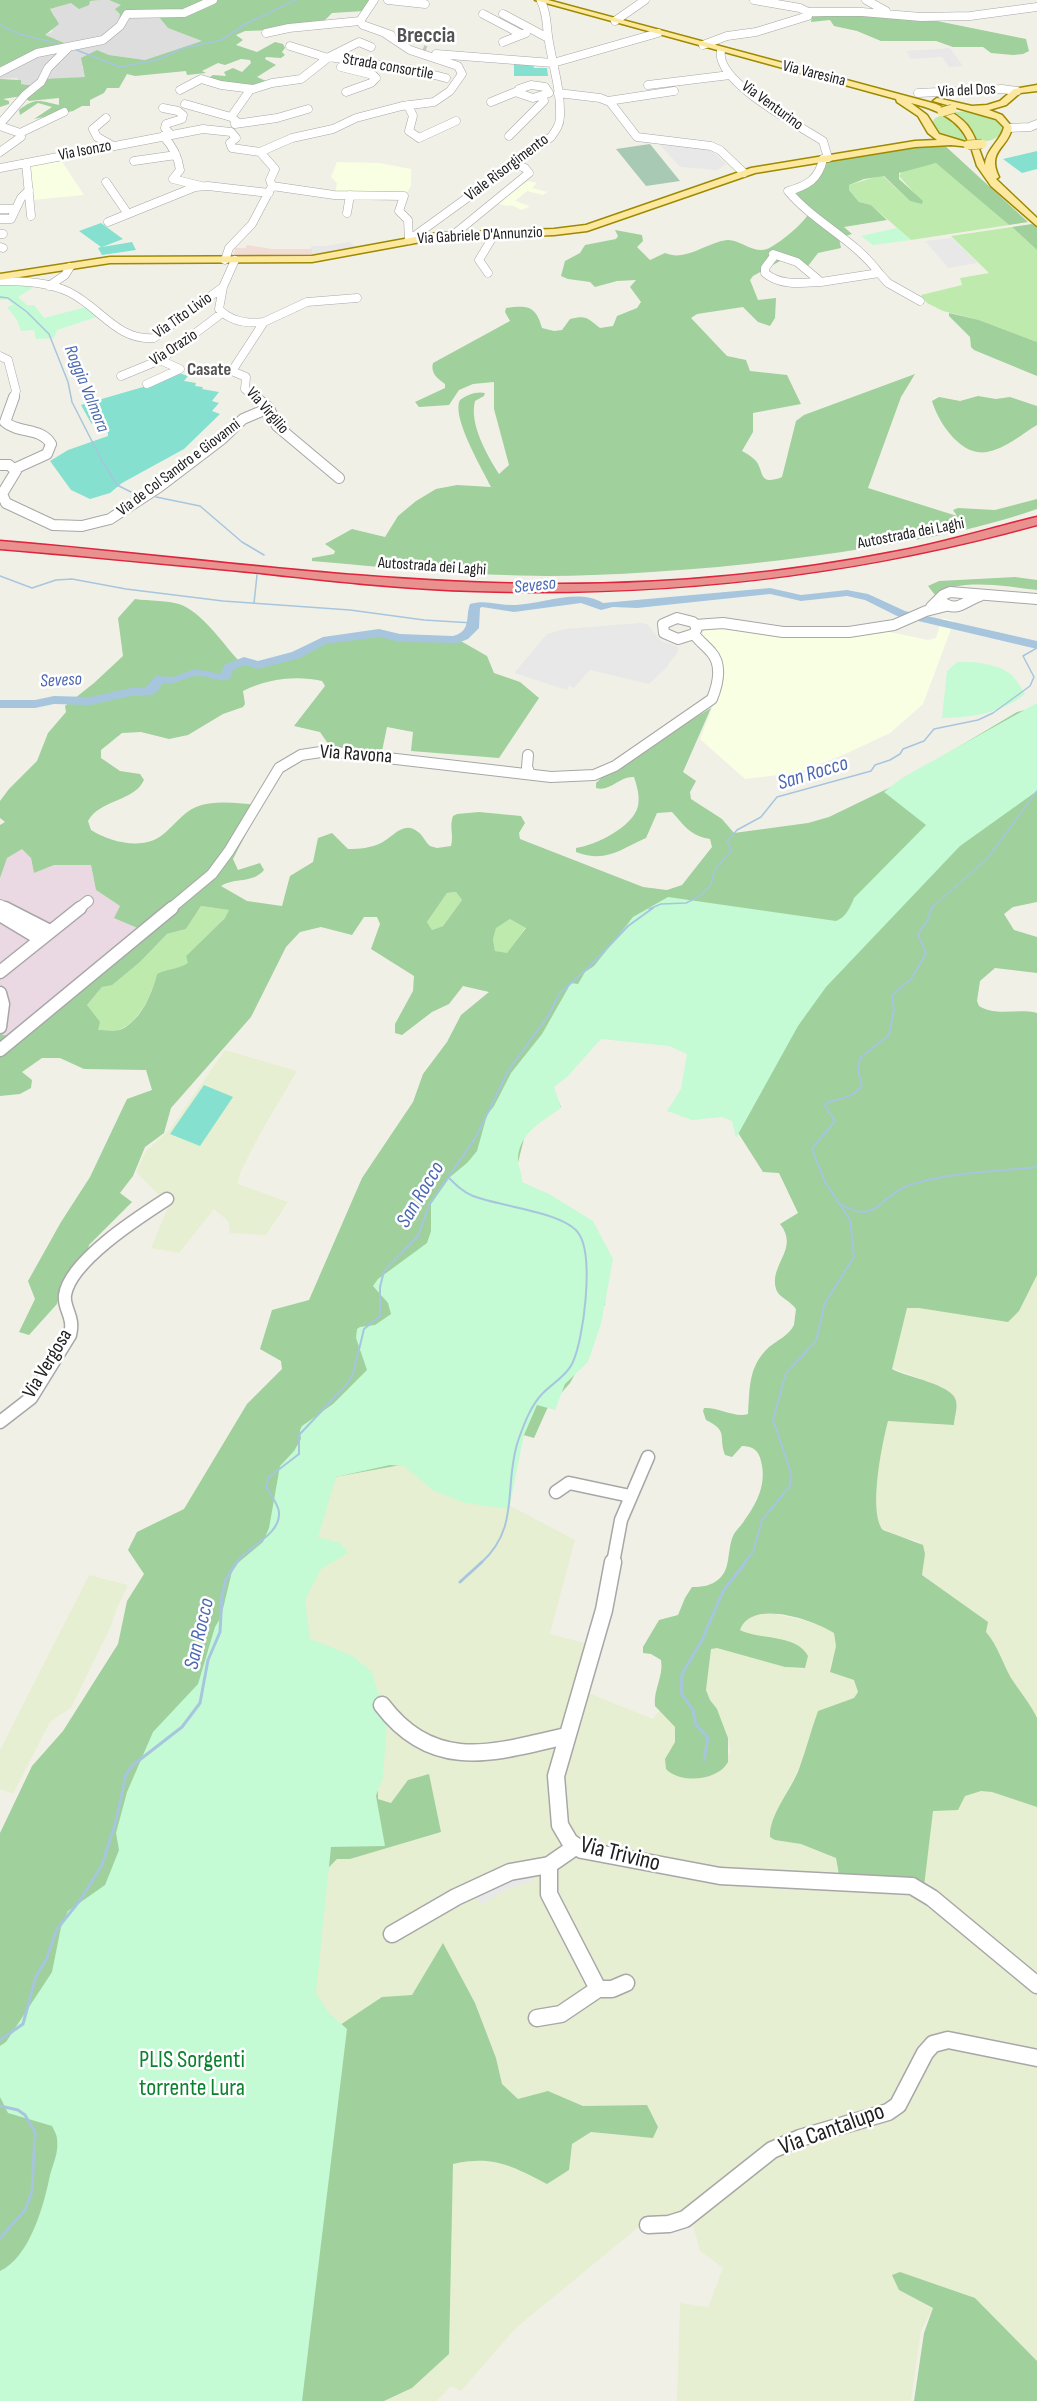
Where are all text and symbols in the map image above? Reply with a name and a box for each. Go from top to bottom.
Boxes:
district label: Breccia [397,23,455,49]
street label: Strada consortile [341,50,435,84]
street label: Via Varesina [781,57,847,91]
street label: Via Venturino [737,77,807,135]
street label: Via del Dos [938,80,996,102]
street label: Viale Risorgimento [461,130,553,206]
street label: Via Isonzo [57,136,113,166]
street label: Via Gabriele D'Annunzio [417,223,543,249]
street label: Via Tito Livio [150,289,216,343]
street label: Via Orazio [147,326,201,370]
water label: Roggia Valmora [59,342,113,436]
district label: Casate [187,359,231,381]
street label: Via Virgilio [242,384,292,438]
street label: Via de Col Sandro e Giovanni [113,415,245,521]
street label: Autostrada dei Laghi [856,514,966,554]
street label: Autostrada dei Laghi [377,554,487,580]
water label: Seveso [513,573,557,599]
water label: Seveso [40,669,82,693]
street label: Via Ravona [319,741,393,769]
water label: San Rocco [775,751,851,797]
water label: San Rocco [392,1158,450,1232]
street label: Via Vergosa [18,1325,78,1403]
water label: San Rocco [180,1596,220,1672]
street label: Via Trivino [577,1831,663,1879]
park label: PLIS Sorgenti torrente Lura [139,2047,245,2103]
street label: Via Cantalupo [775,2098,889,2162]

